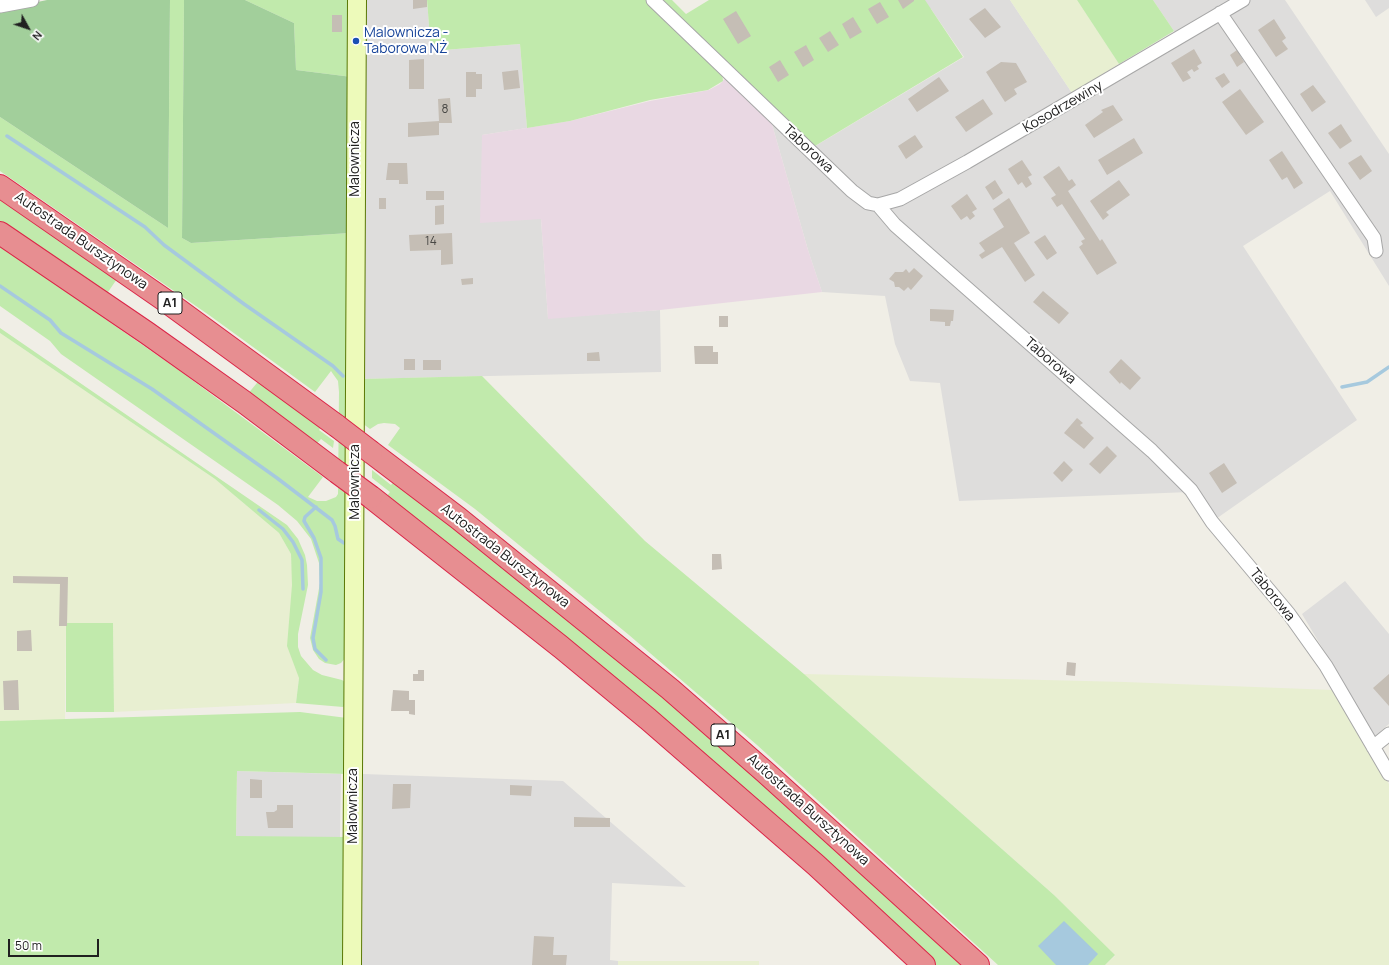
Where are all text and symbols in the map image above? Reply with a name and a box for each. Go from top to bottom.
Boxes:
north arrow [8,8,48,48]
place label: Malownicza - Taborowa NŻ [364,25,448,58]
text: N [29,28,46,44]
marker: Malownicza - Taborowa NŻ [351,36,361,46]
street label: Kosodrzewiny [1020,77,1106,137]
house number: 8 [442,103,448,117]
street label: Malownicza [347,121,363,197]
street label: Taborowa [779,121,837,177]
street label: Autostrada Bursztynowa [11,189,151,293]
house number: 14 [425,235,437,249]
road number: A1 [158,292,182,314]
street label: Taborowa [1021,334,1079,388]
street label: Malownicza [347,444,363,520]
street label: Autostrada Bursztynowa [437,501,573,611]
street label: Taborowa [1246,565,1298,625]
road number: A1 [711,724,735,746]
street label: Autostrada Bursztynowa [743,751,873,869]
street label: Malownicza [345,768,361,844]
scale bar [10,931,101,957]
text: 50 m [15,937,42,954]

